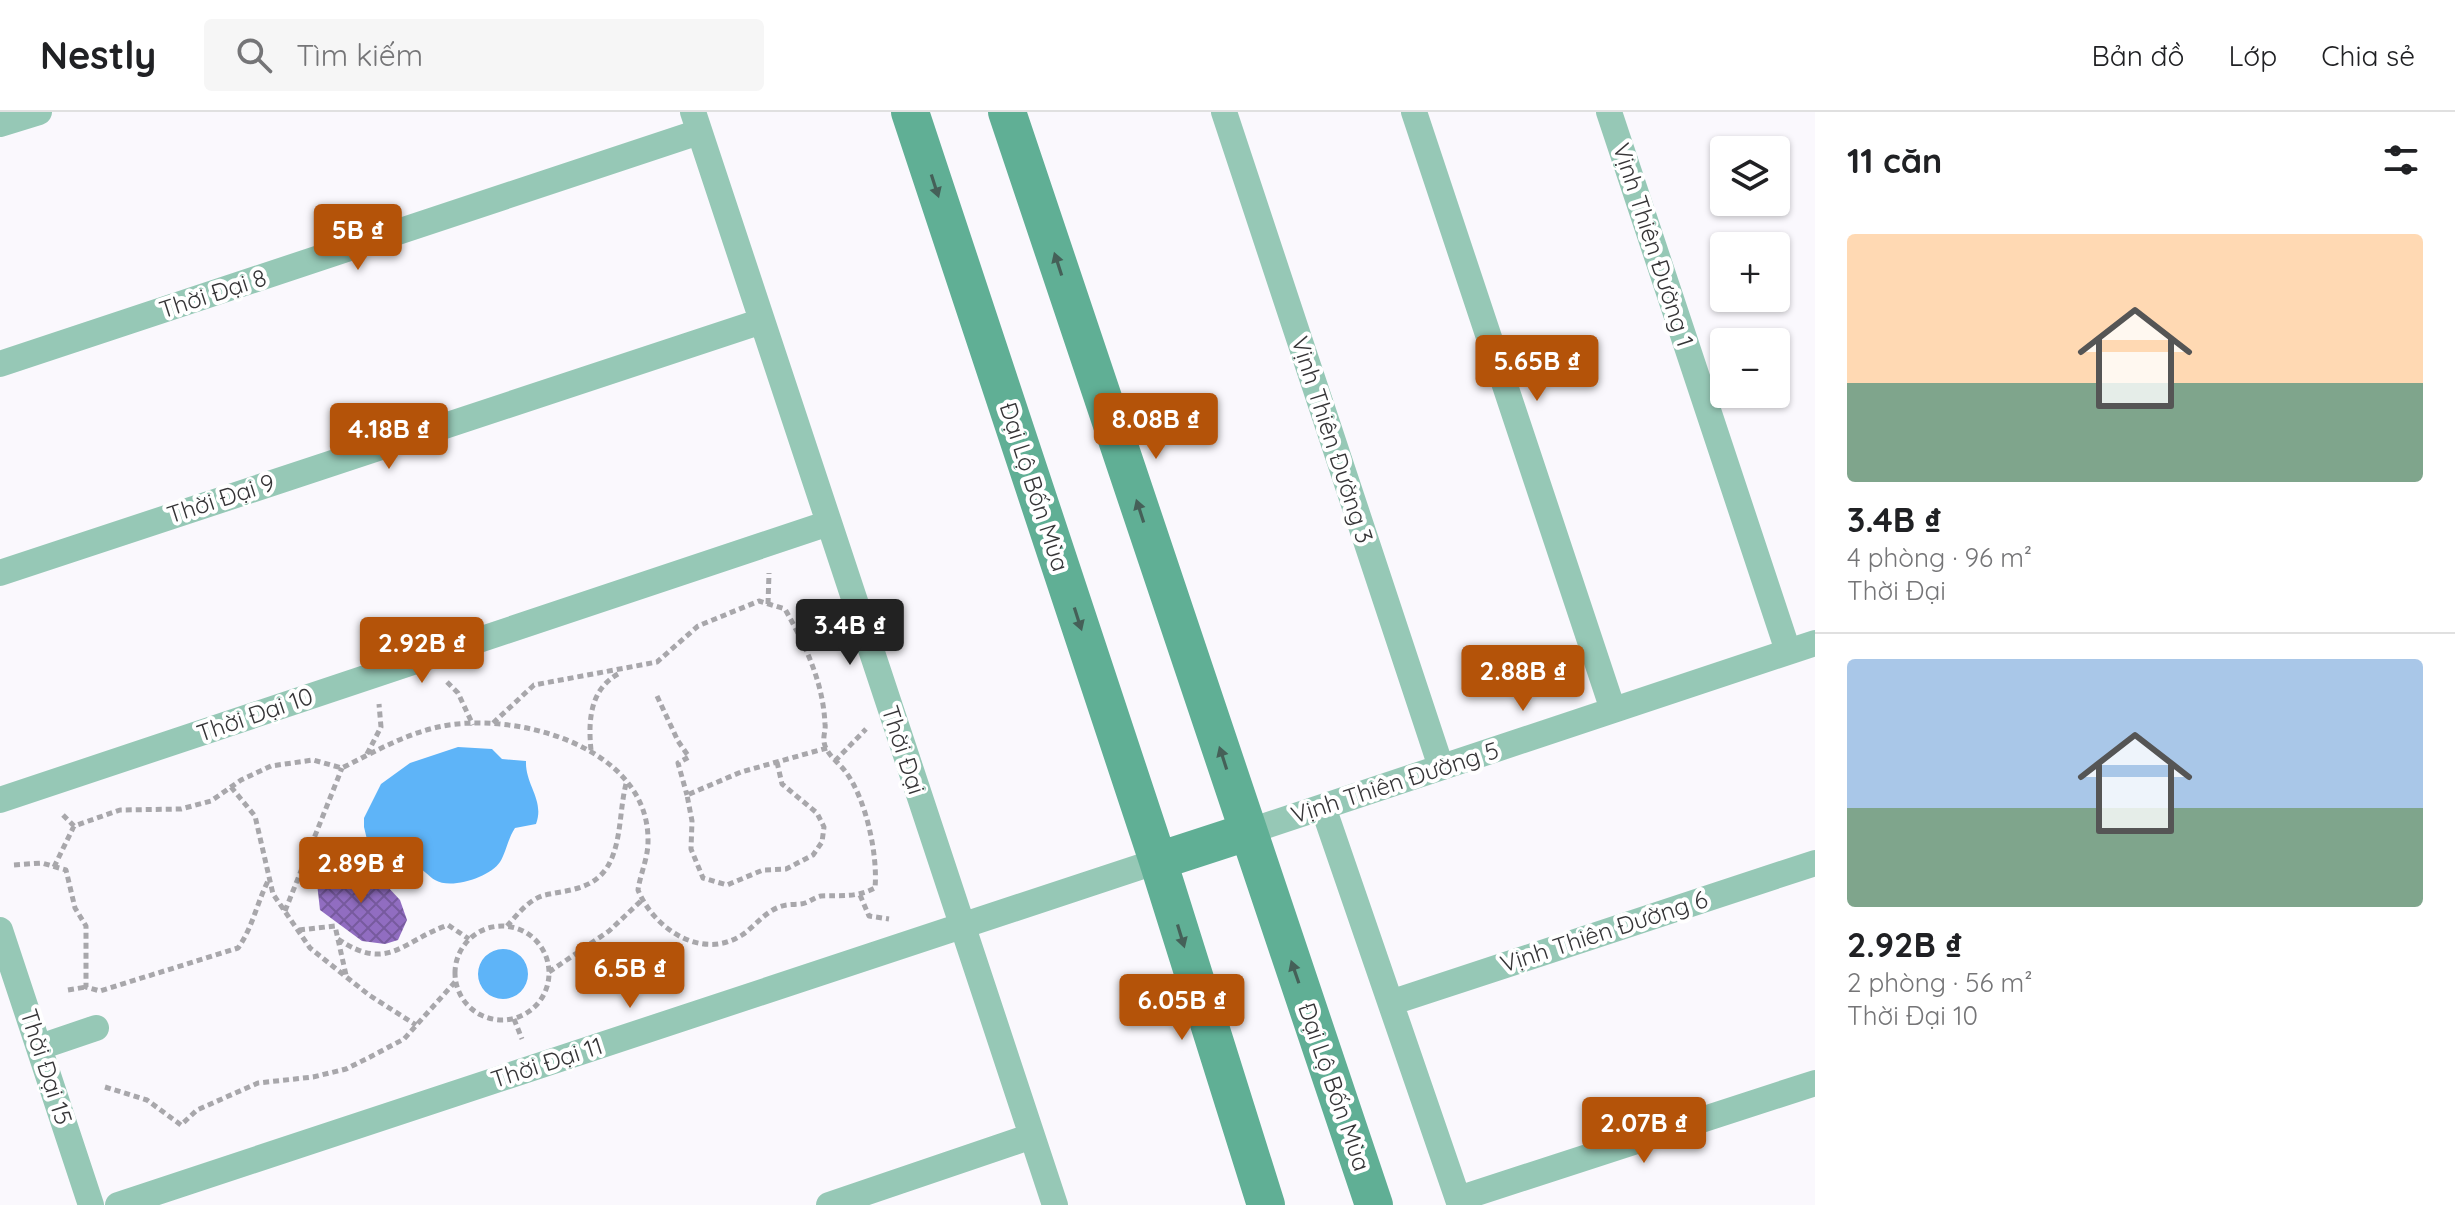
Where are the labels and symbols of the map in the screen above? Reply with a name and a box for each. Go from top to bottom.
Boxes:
street label: Vịnh Thiên Đường 1 [1607,139,1701,350]
one-way arrow [929,174,941,198]
pin: 5B ₫ [311,204,405,272]
one-way arrow [1051,252,1064,276]
street label: Thời Đại 8 [155,262,270,324]
street label: Vịnh Thiên Đường 3 [1285,332,1381,547]
pin: 5.65B ₫ [1463,335,1611,403]
pin: 8.08B ₫ [1082,393,1230,461]
street label: Đại Lộ Bốn Mùa [994,398,1076,575]
pin: 4.18B ₫ [315,403,463,471]
street label: Thời Đại 9 [163,467,278,529]
one-way arrow [1134,499,1146,523]
pin: 3.4B ₫ [785,599,915,667]
one-way arrow [1072,607,1084,631]
pin: 2.92B ₫ [348,617,496,685]
pin: 2.88B ₫ [1449,645,1597,713]
street label: Thời Đại 10 [193,680,317,748]
street label: Thời Đại [876,702,932,798]
street label: Vịnh Thiên Đường 5 [1287,734,1502,830]
one-way arrow [1216,745,1228,769]
pin: 2.89B ₫ [287,837,435,905]
street label: Vịnh Thiên Đường 6 [1496,883,1711,979]
one-way arrow [1176,924,1188,948]
pin: 6.5B ₫ [565,942,695,1010]
one-way arrow [1288,960,1300,984]
pin: 6.05B ₫ [1108,974,1256,1042]
street label: Đại Lộ Bốn Mùa [1292,999,1378,1175]
street label: Thời Đại 15 [14,1005,80,1128]
street label: Thời Đại 11 [487,1030,606,1094]
pin: 2.07B ₫ [1570,1097,1718,1165]

